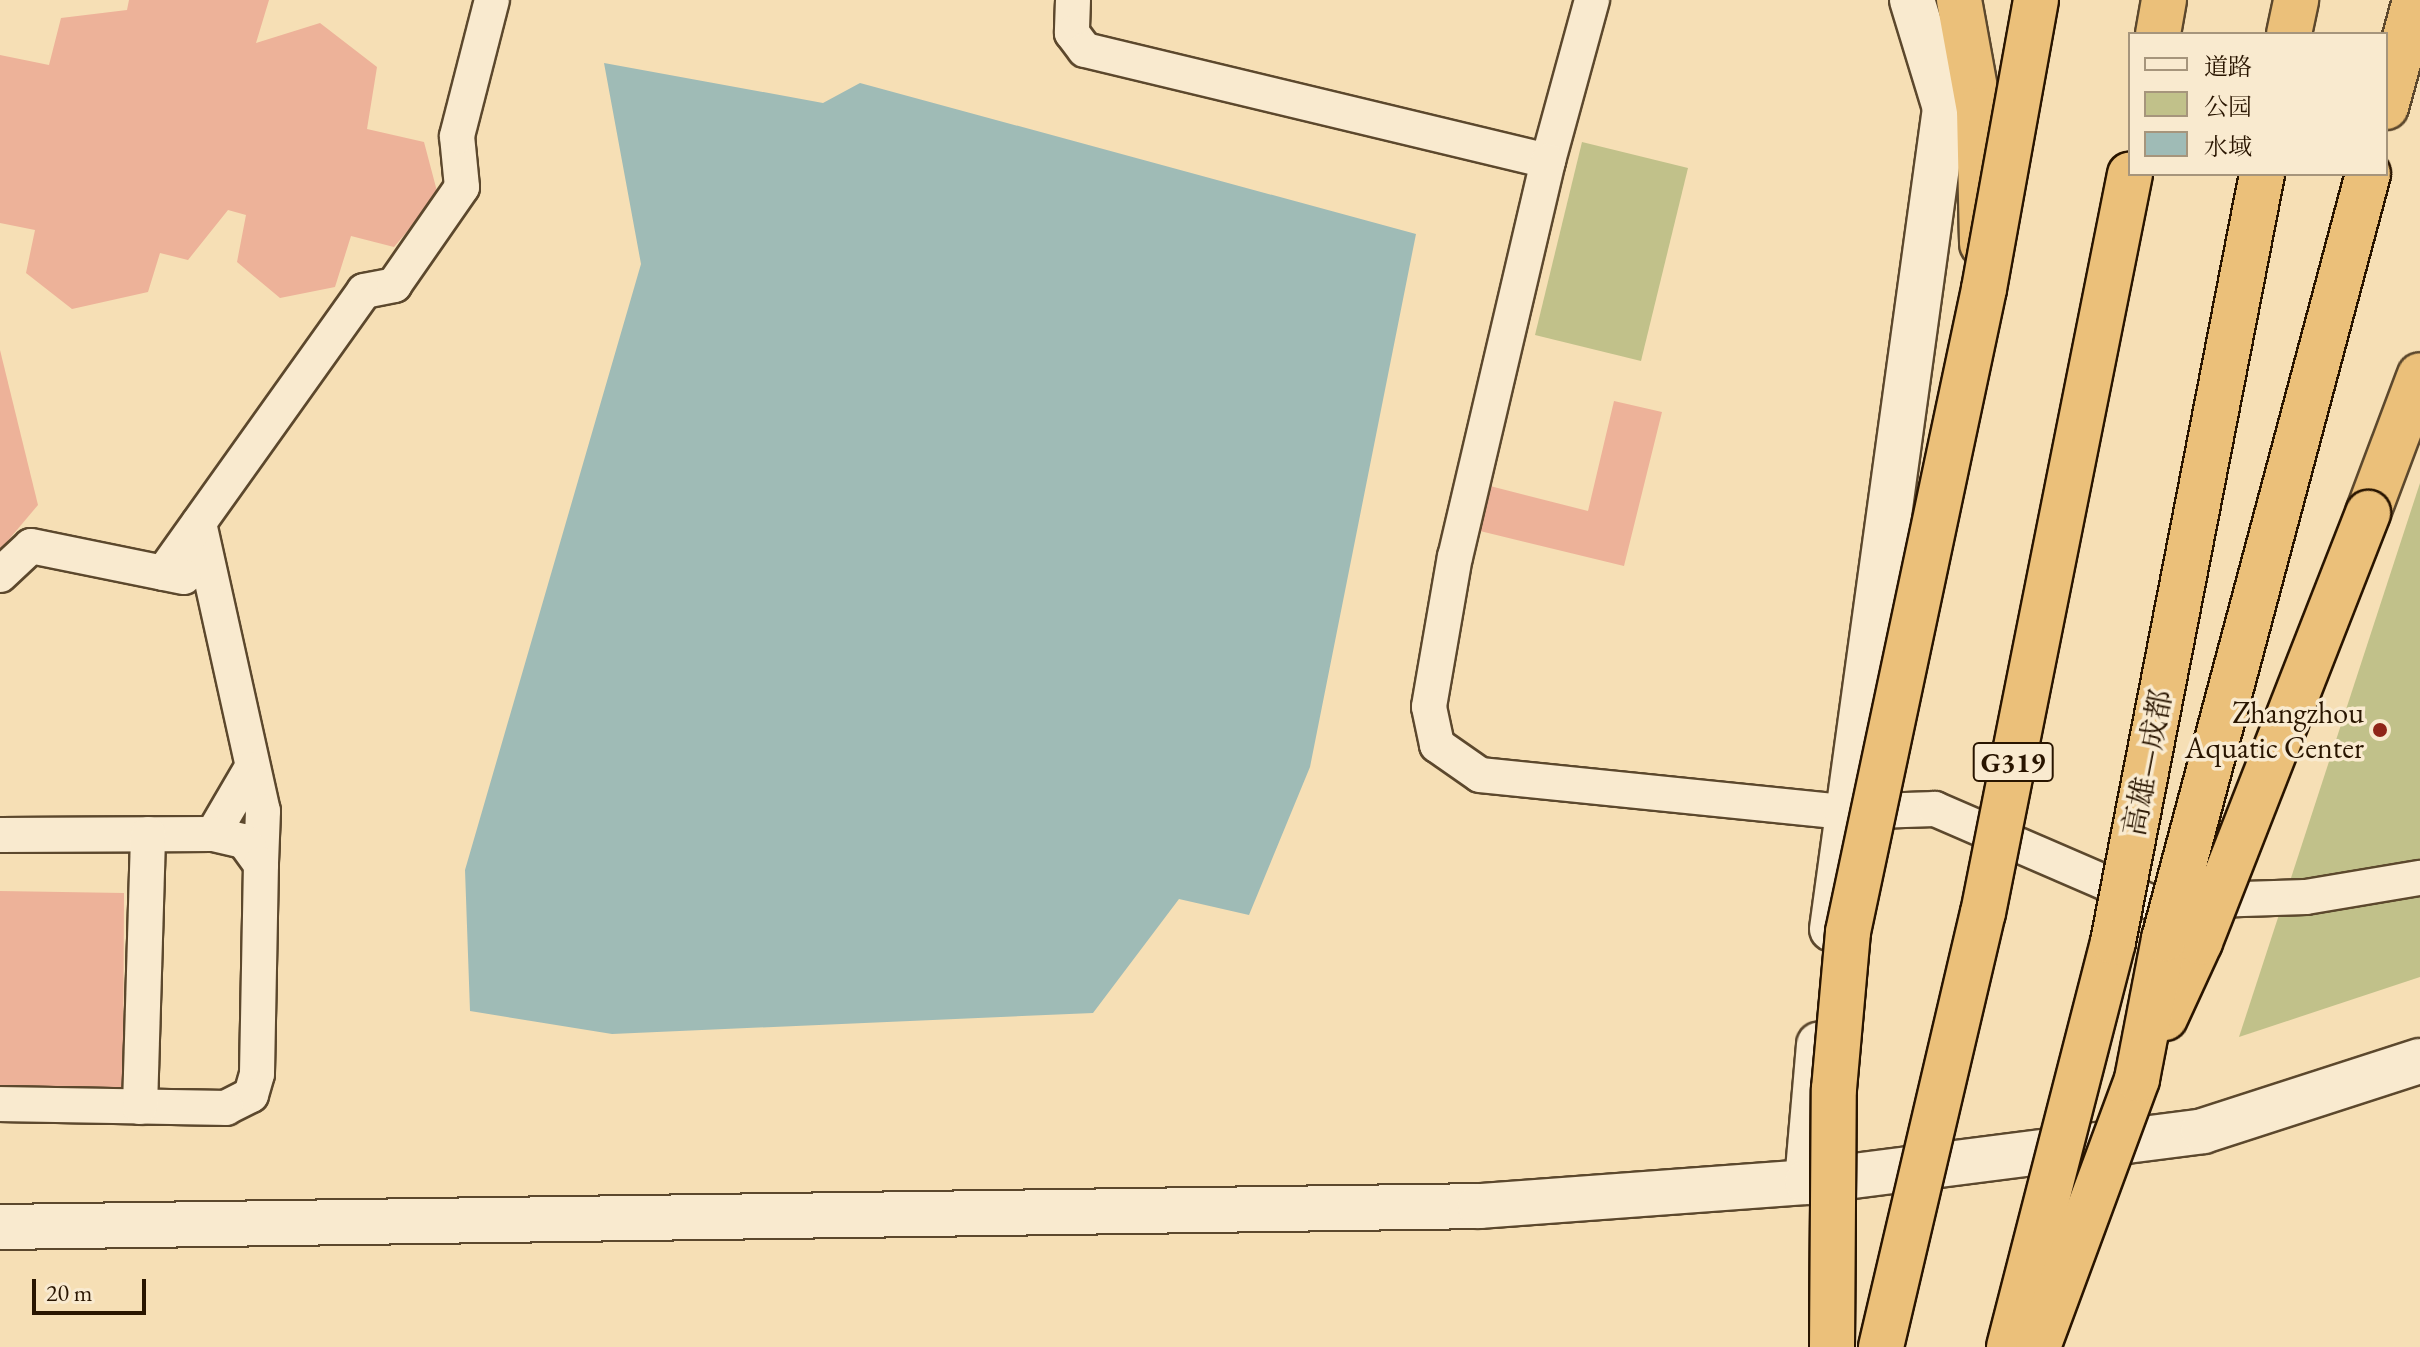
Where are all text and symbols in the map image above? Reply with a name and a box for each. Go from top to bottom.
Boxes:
legend [2128,32,2388,176]
text: 道路 [2204,51,2252,82]
text: 公园 [2204,91,2252,122]
text: 水域 [2204,131,2252,162]
street label: 高雄—成都 [2116,687,2180,839]
place label: Zhangzhou Aquatic Center [2185,695,2364,766]
marker: Zhangzhou Aquatic Center [2371,721,2389,739]
road number: G319 [1971,738,2055,786]
scale bar [36,1263,150,1313]
text: 20 m [46,1277,93,1308]

